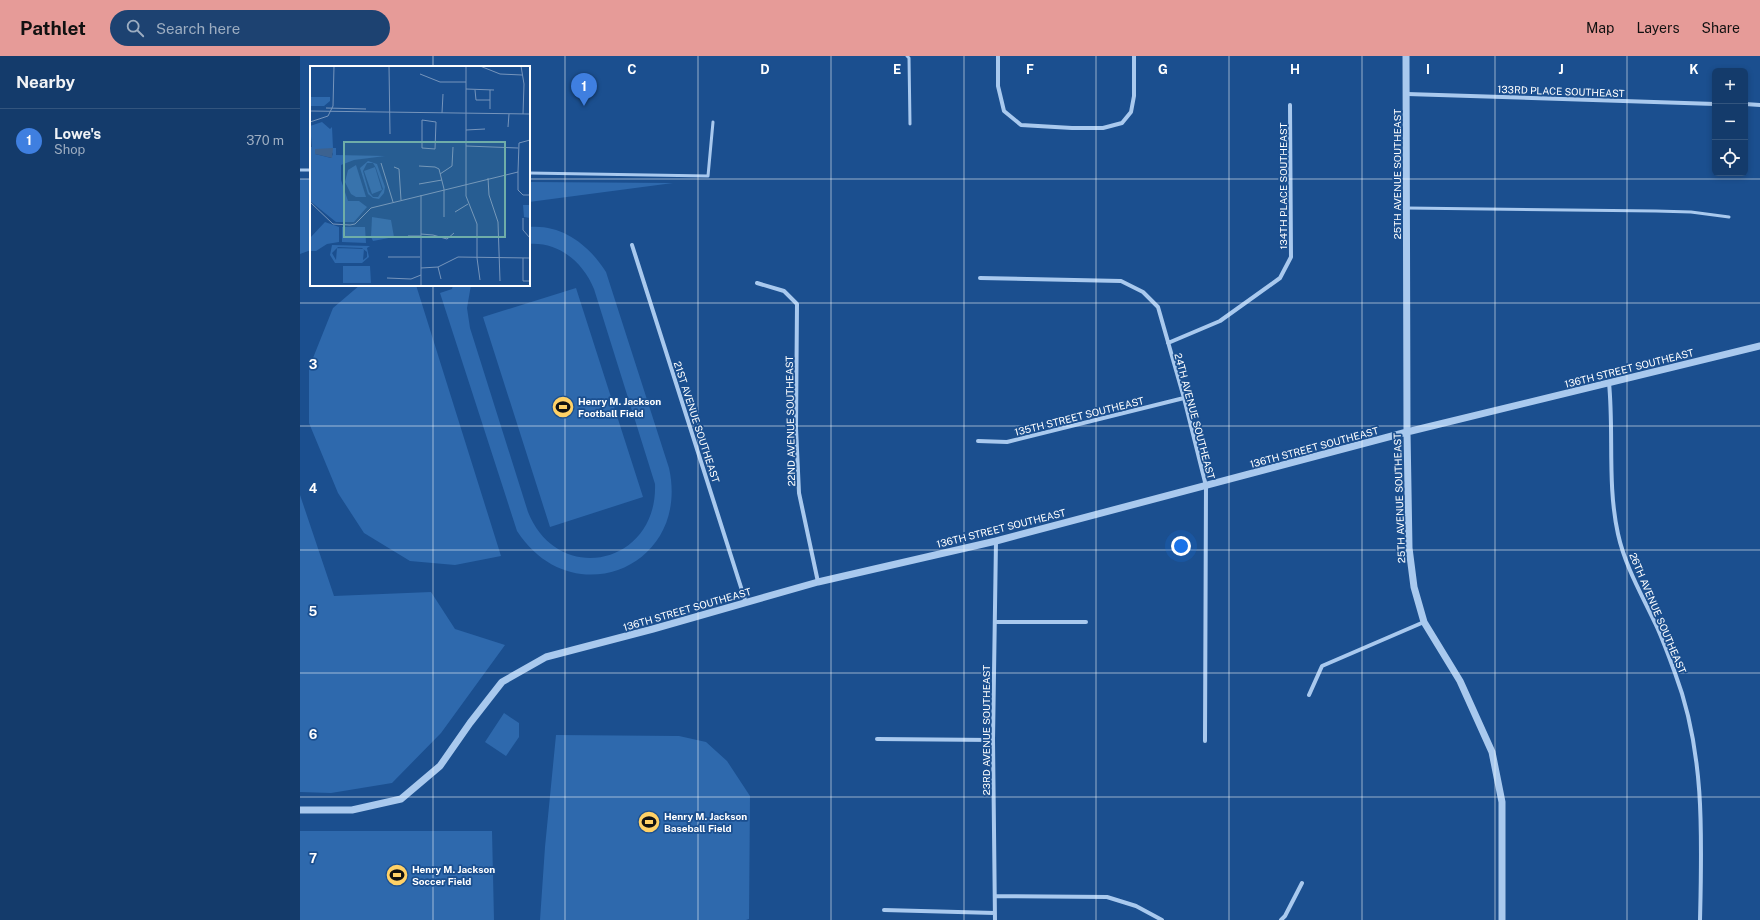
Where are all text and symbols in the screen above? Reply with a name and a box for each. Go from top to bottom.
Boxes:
search box [110,10,390,46]
text: Pathlet [20,17,86,39]
icon: search [124,17,146,39]
text: Search here [156,20,240,37]
text: Map [1586,20,1614,36]
text: Layers [1636,20,1680,36]
text: Share [1702,20,1740,36]
text: C [627,62,637,77]
text: D [760,62,770,77]
text: E [893,62,901,77]
text: F [1026,62,1034,77]
text: G [1158,62,1168,77]
text: H [1290,62,1300,77]
text: I [1426,62,1430,77]
text: J [1558,62,1564,77]
text: K [1689,62,1699,77]
inset map [310,66,530,286]
map controls [1712,68,1748,176]
button: + [1712,68,1748,104]
text: Nearby [16,72,75,92]
pin: 1 [571,73,597,106]
street label: 133RD PLACE SOUTHEAST [1497,83,1625,99]
button: − [1712,104,1748,140]
street label: 25TH AVENUE SOUTHEAST [1391,109,1403,239]
street label: 134TH PLACE SOUTHEAST [1277,122,1289,250]
text: Lowe's [54,125,101,142]
text: 1 [26,133,32,148]
text: 370 m [246,133,284,148]
button: locate [1712,140,1748,176]
text: Shop [54,142,85,157]
street label: 136TH STREET SOUTHEAST [1563,346,1695,390]
street label: 24TH AVENUE SOUTHEAST [1172,352,1218,480]
street label: 22ND AVENUE SOUTHEAST [783,355,797,487]
text: 3 [309,357,318,372]
street label: 21ST AVENUE SOUTHEAST [672,360,722,484]
sports icon: Henry M. Jackson Football Field [550,394,576,420]
street label: 135TH STREET SOUTHEAST [1013,394,1145,438]
place label: Henry M. Jackson Football Field [578,395,661,419]
street label: 136TH STREET SOUTHEAST [1248,424,1380,470]
street label: 25TH AVENUE SOUTHEAST [1391,433,1407,563]
text: 4 [309,481,318,496]
street label: 136TH STREET SOUTHEAST [935,506,1067,550]
your location [1171,536,1191,556]
street label: 26TH AVENUE SOUTHEAST [1627,551,1689,675]
street label: 136TH STREET SOUTHEAST [622,585,753,633]
text: 5 [309,604,318,619]
street label: 23RD AVENUE SOUTHEAST [980,665,992,795]
text: 6 [309,727,318,742]
sports icon: Henry M. Jackson Baseball Field [636,809,662,835]
place label: Henry M. Jackson Baseball Field [664,810,747,834]
text: 7 [309,851,317,866]
sports icon: Henry M. Jackson Soccer Field [384,862,410,888]
place label: Henry M. Jackson Soccer Field [412,863,495,887]

